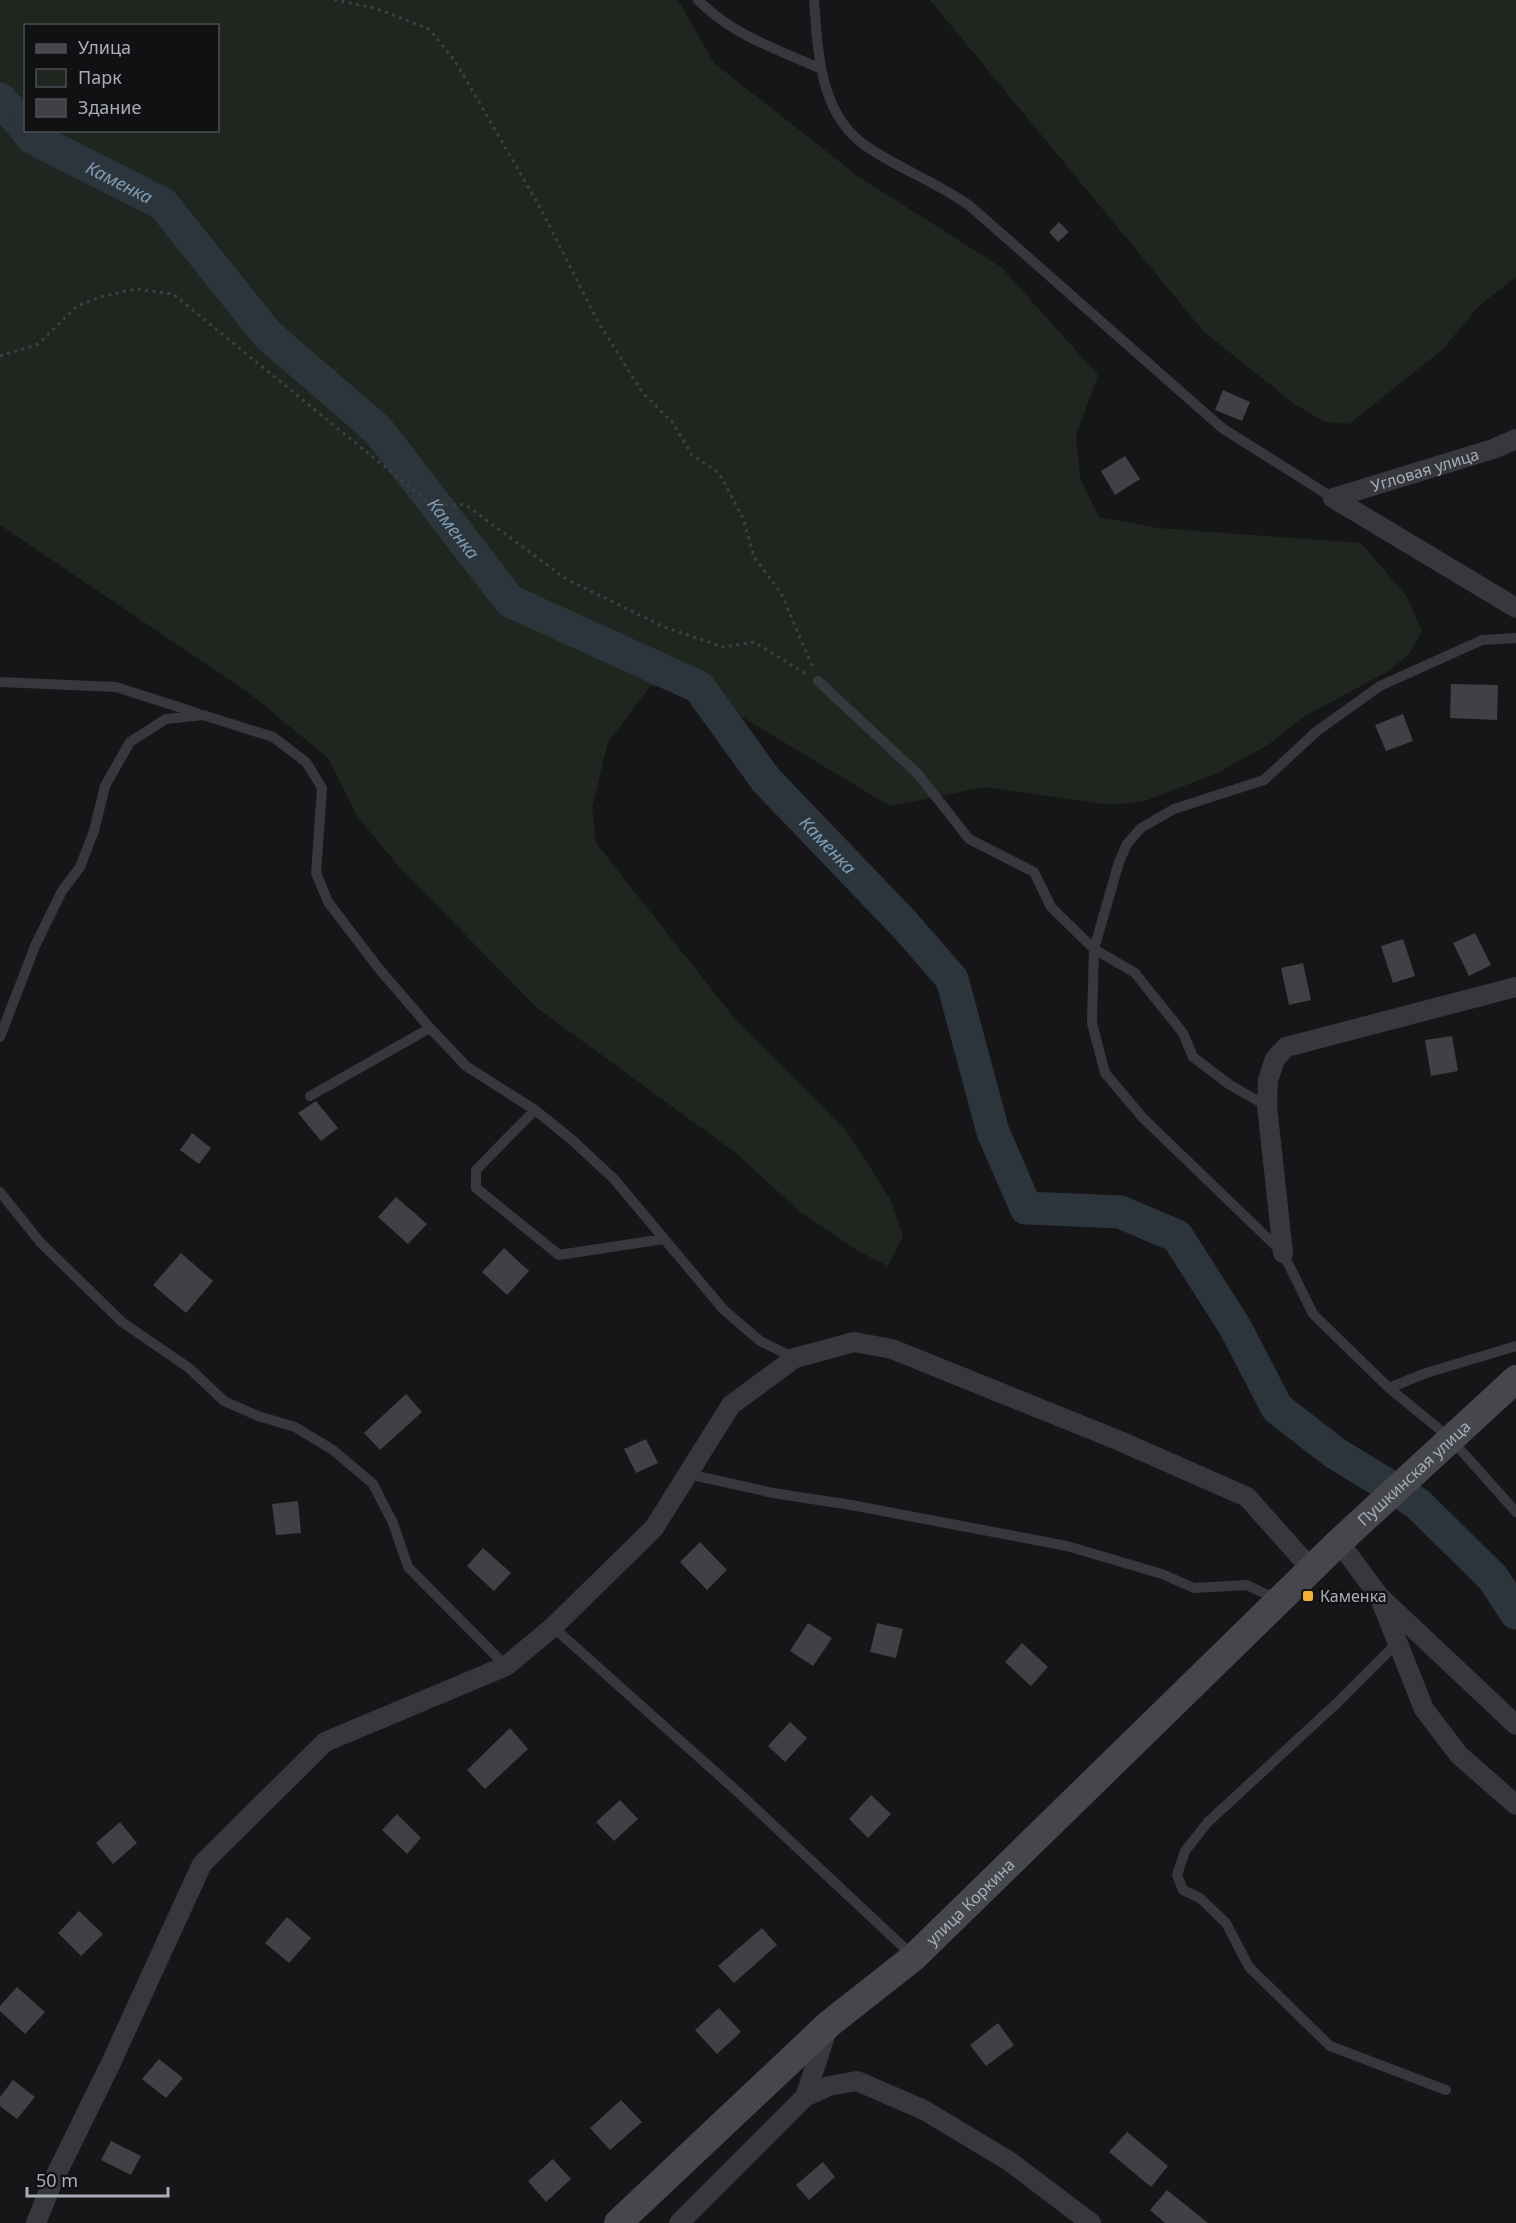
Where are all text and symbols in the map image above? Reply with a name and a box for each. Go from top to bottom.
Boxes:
legend [24,24,219,132]
text: Улица [78,35,131,59]
text: Парк [78,65,122,89]
text: Здание [78,95,142,119]
water label: Каменка [82,155,157,209]
street label: Угловая улица [1368,443,1482,497]
water label: Каменка [422,493,485,564]
water label: Каменка [795,811,862,879]
street label: Пушкинская улица [1353,1415,1475,1531]
place label: Каменка [1320,1585,1387,1607]
marker: Каменка [1301,1589,1315,1603]
street label: улица Коркина [921,1854,1019,1950]
scale bar [27,2160,168,2198]
text: 50 m [36,2168,78,2192]

